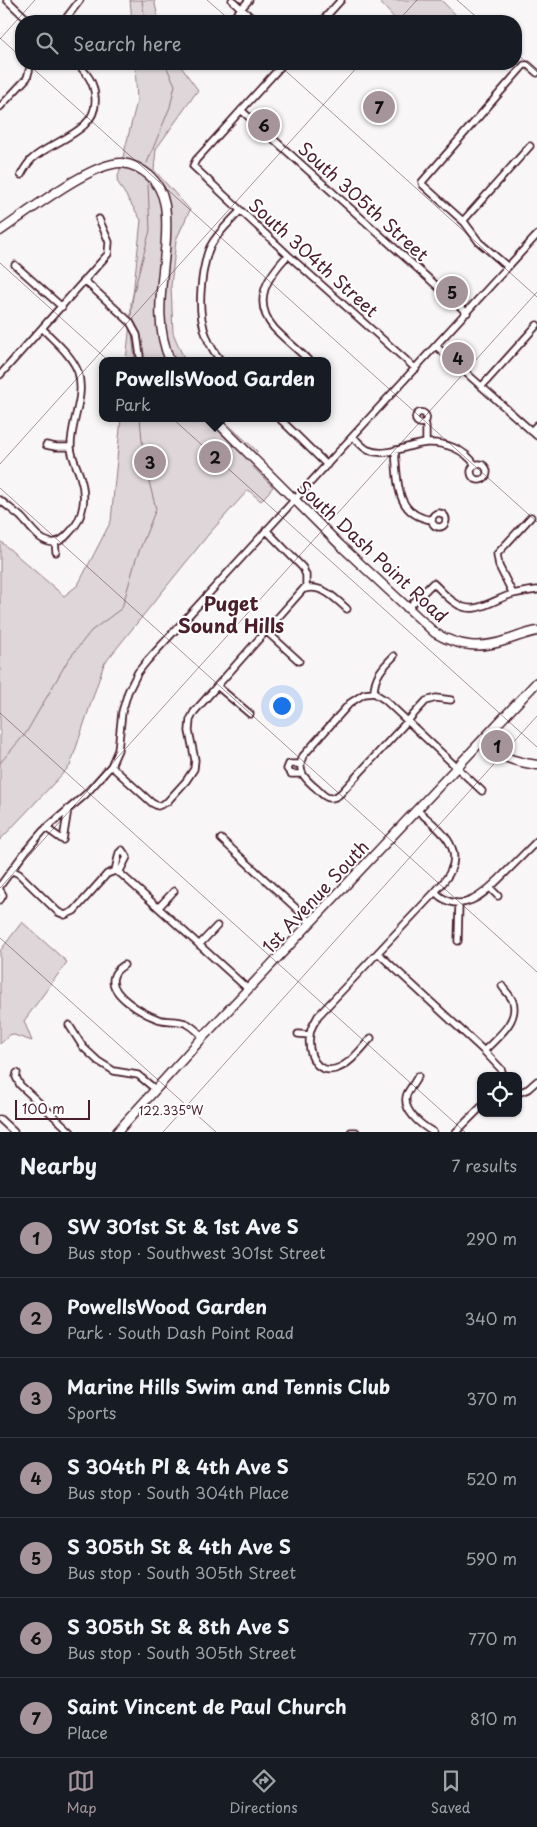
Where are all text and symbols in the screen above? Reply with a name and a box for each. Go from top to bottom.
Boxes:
search box [15,15,522,70]
icon: search [33,29,61,57]
text: Search here [73,29,182,57]
pin: 7 [363,88,395,126]
pin: 6 [248,106,280,144]
street label: South 305th Street [293,135,435,267]
street label: South 304th Street [243,191,385,323]
pin: 5 [436,273,468,311]
pin: 4 [442,339,474,377]
popup [99,357,331,422]
text: PowellsWood Garden [115,364,315,392]
text: Park [115,392,151,416]
pin: 2 [199,438,231,476]
pin: 3 [134,443,166,481]
street label: South Dash Point Road [291,474,455,628]
district label: Puget Sound Hills [178,589,284,639]
your location [269,693,295,719]
pin: 1 [481,727,513,765]
street label: 1st Avenue South [255,833,375,959]
map controls [477,1072,522,1117]
button: locate [477,1072,522,1117]
scale bar [15,1097,90,1120]
text: 100 m [22,1098,65,1119]
text: 122.335°W [139,1101,204,1119]
text: Nearby [20,1149,97,1181]
text: 7 results [452,1153,517,1177]
text: SW 301st St & 1st Ave S [67,1212,299,1240]
text: 1 [32,1226,40,1250]
text: 290 m [466,1226,517,1250]
text: Bus stop · Southwest 301st Street [67,1240,326,1264]
text: PowellsWood Garden [67,1292,267,1320]
text: 2 [30,1306,42,1330]
text: 340 m [465,1306,517,1330]
text: Park · South Dash Point Road [67,1320,294,1344]
text: Marine Hills Swim and Tennis Club [67,1372,390,1400]
text: 3 [31,1386,41,1410]
text: 370 m [467,1386,517,1410]
text: Sports [67,1400,116,1424]
text: S 304th Pl & 4th Ave S [67,1452,289,1480]
text: 4 [31,1466,41,1490]
text: 520 m [466,1466,517,1490]
text: Bus stop · South 304th Place [67,1480,289,1504]
text: S 305th St & 4th Ave S [67,1532,291,1560]
text: 5 [31,1546,41,1570]
text: 590 m [465,1546,517,1570]
text: Bus stop · South 305th Street [67,1560,296,1584]
text: S 305th St & 8th Ave S [67,1612,289,1640]
text: 6 [30,1626,42,1650]
text: 770 m [468,1626,517,1650]
text: Bus stop · South 305th Street [67,1640,296,1664]
text: Saint Vincent de Paul Church [67,1692,347,1720]
text: 7 [31,1706,41,1730]
text: 810 m [470,1706,517,1730]
text: Place [67,1720,108,1744]
tab: Map [67,1767,96,1818]
tab: Directions [230,1767,298,1818]
tab: Saved [431,1767,470,1818]

